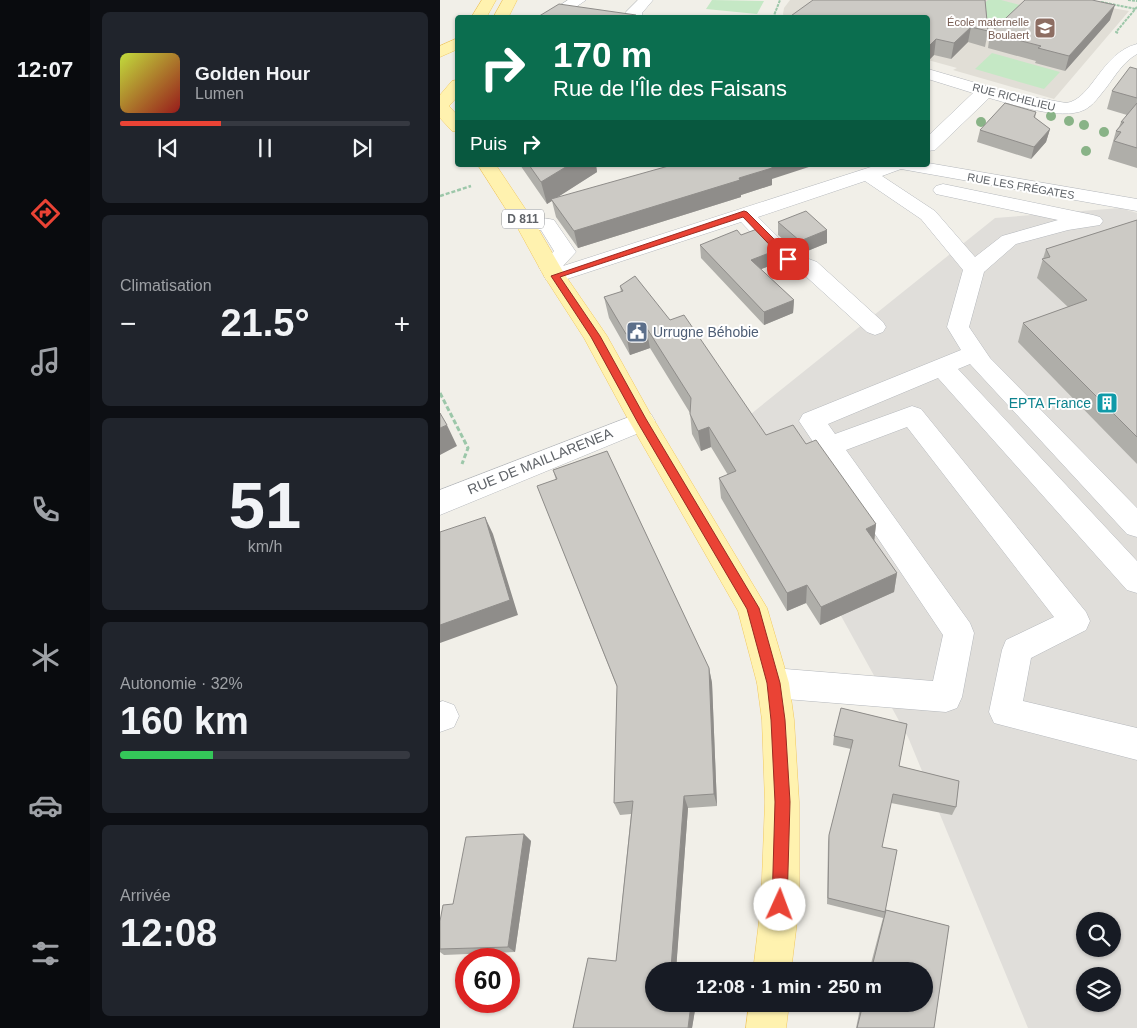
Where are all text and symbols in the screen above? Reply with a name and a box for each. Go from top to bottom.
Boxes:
place label: École maternelle Boulaert [947,16,1029,41]
school or university icon: École maternelle Boulaert [1033,16,1057,40]
icon: right [470,35,535,100]
text: 170 m [553,35,652,74]
text: 12:07 [17,57,73,82]
text: Golden Hour [195,63,310,84]
text: Rue de l'Île des Faisans [553,76,787,101]
street label: RUE RICHELIEU [971,81,1057,113]
text: Lumen [195,85,244,102]
icon: right [517,130,545,158]
text: Puis [470,133,507,154]
icon: previous [154,134,182,162]
icon: pause [251,134,279,162]
icon: next [348,134,376,162]
street label: RUE LES FRÉGATES [966,171,1076,201]
icon: directions [28,196,63,231]
road number: D 811 [502,210,544,228]
pin [767,238,809,280]
icon: arrive [774,245,802,273]
text: Climatisation [120,277,212,294]
text: 21.5° [220,302,310,344]
text: − [120,308,136,339]
text: + [394,308,410,339]
public building icon: Urrugne Béhobie [625,320,649,344]
place label: Urrugne Béhobie [653,324,759,340]
icon: music [28,344,63,379]
building icon: EPTA France [1095,391,1119,415]
place label: EPTA France [1009,395,1091,411]
street label: RUE DE MAILLARENEA [465,424,615,497]
text: 51 [229,469,301,542]
icon: phone [28,492,63,527]
text: km/h [248,538,282,555]
icon: climate [28,640,63,675]
text: Autonomie · 32% [120,675,243,692]
text: 160 km [120,700,249,742]
icon: car [28,788,63,823]
position arrow [753,878,805,930]
text: Arrivée [120,887,171,904]
text: 12:08 [120,912,217,954]
map controls [1076,912,1121,1012]
button: search [1076,912,1121,957]
icon: filters [28,936,63,971]
speed limit sign: 60 [455,948,520,1013]
button: layers [1076,967,1121,1012]
text: 12:08 · 1 min · 250 m [696,976,882,997]

